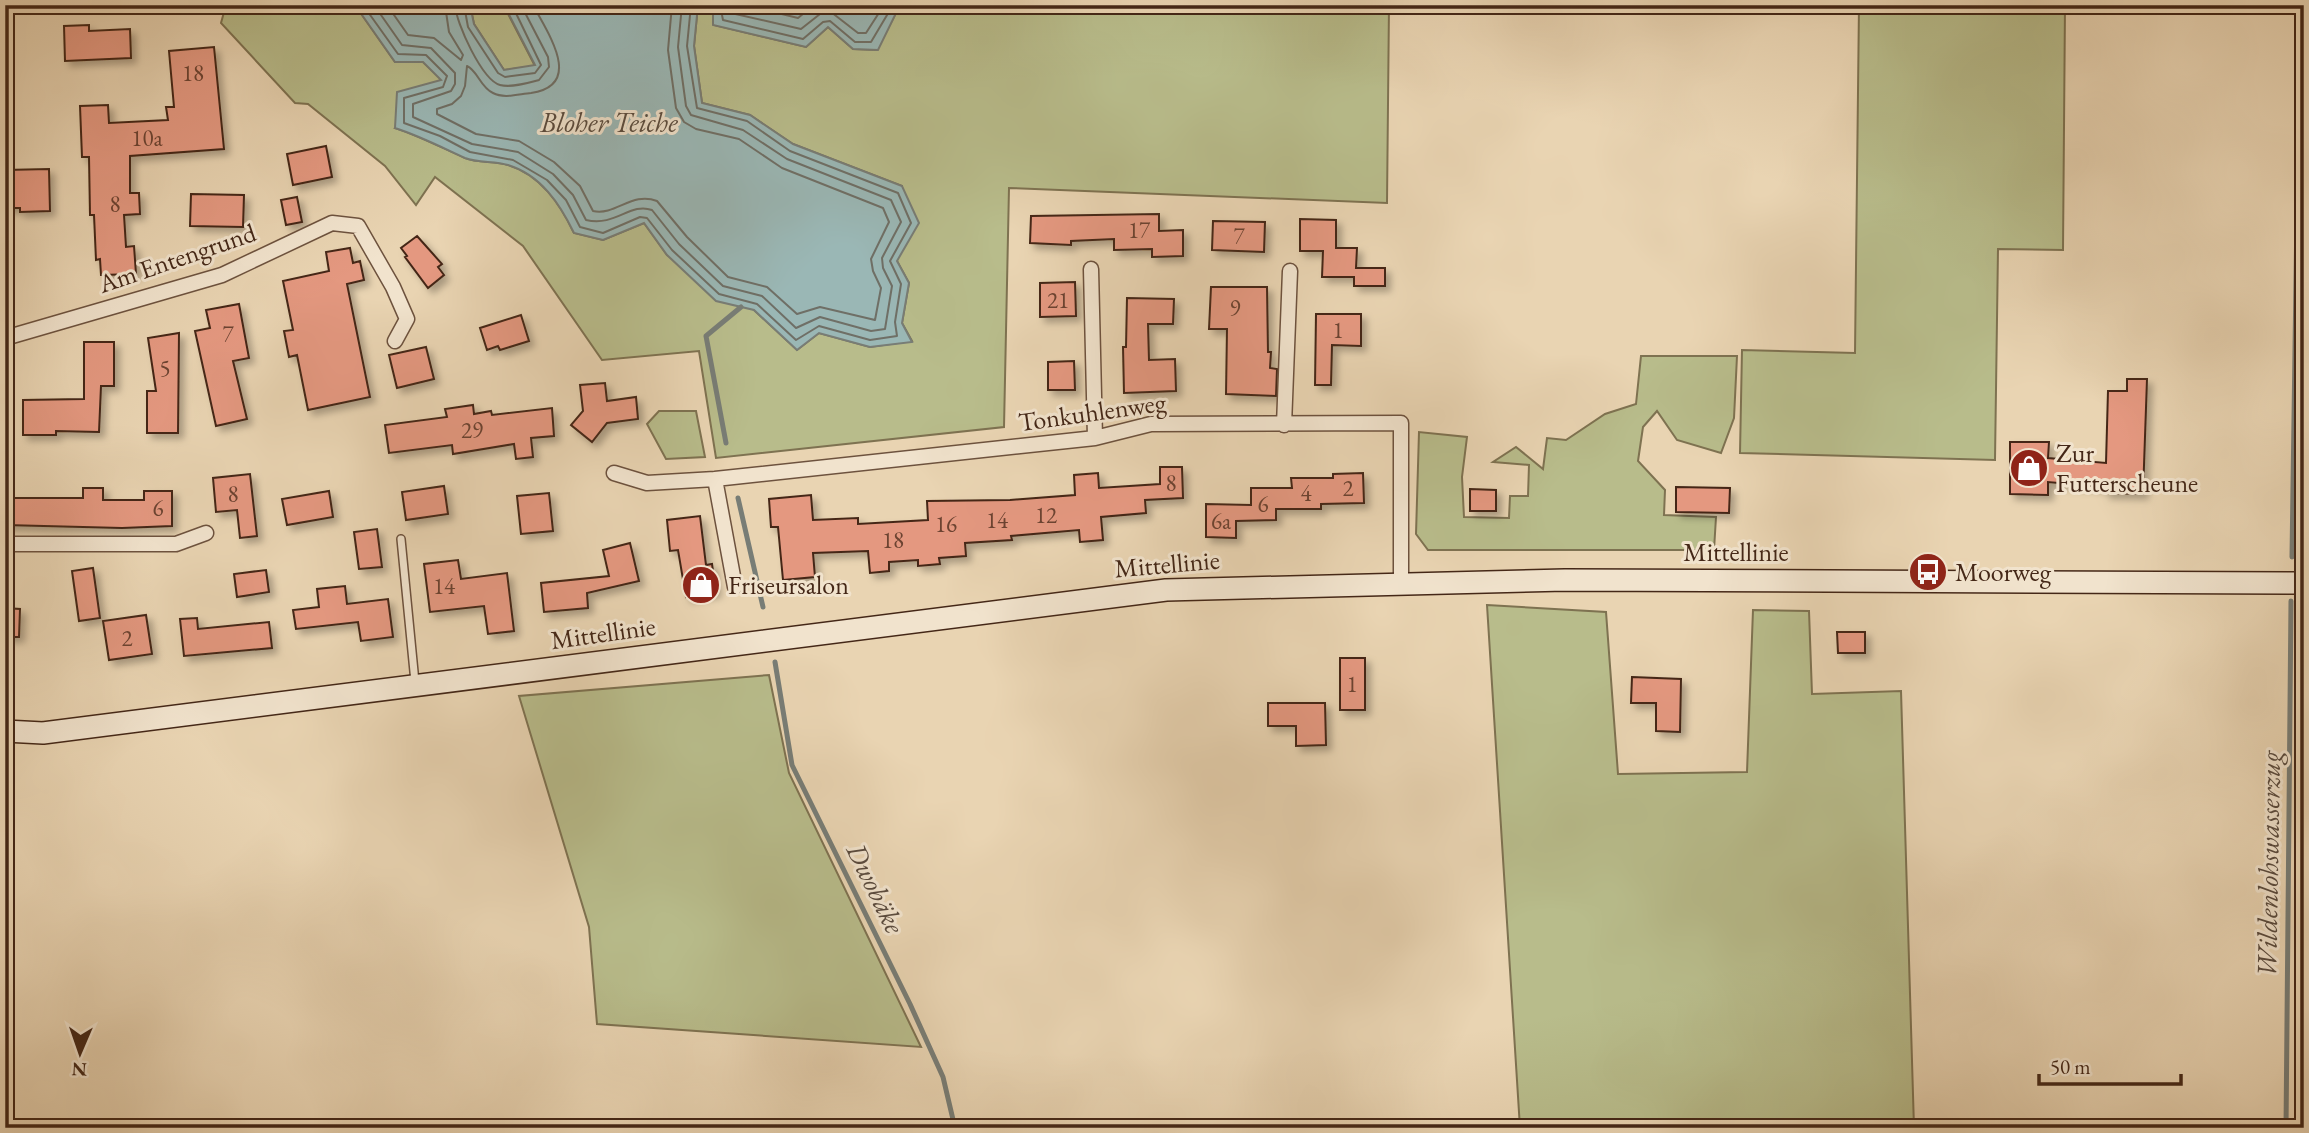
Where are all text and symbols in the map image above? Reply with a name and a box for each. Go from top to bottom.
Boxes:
house number: 18 [182,58,204,88]
water label: Bloher Teiche [539,104,678,140]
house number: 10a [131,123,163,153]
house number: 8 [109,189,121,219]
street label: Am Entengrund [93,215,261,301]
house number: 17 [1128,215,1151,245]
house number: 7 [1233,221,1245,251]
house number: 21 [1047,285,1069,315]
house number: 9 [1229,293,1241,323]
house number: 1 [1332,315,1344,345]
house number: 7 [222,319,234,349]
house number: 5 [159,353,171,383]
street label: Tonkuhlenweg [1016,385,1169,439]
house number: 29 [461,415,483,445]
place label: Zur Futterscheune [2056,436,2198,500]
shop icon: Zur Futterscheune [2008,447,2050,489]
house number: 8 [1165,468,1177,498]
house number: 2 [1342,473,1354,503]
house number: 4 [1300,478,1312,508]
house number: 8 [227,479,239,509]
house number: 6 [1257,489,1269,519]
house number: 6 [152,493,164,523]
house number: 12 [1035,500,1057,530]
house number: 14 [986,505,1009,535]
house number: 6a [1211,506,1232,536]
house number: 16 [935,509,957,539]
house number: 18 [882,525,904,555]
street label: Mittellinie [1683,535,1789,569]
street label: Mittellinie [1113,542,1221,586]
bus stop icon: Moorweg [1907,551,1949,593]
place label: Moorweg [1955,555,2052,589]
shop icon: Friseursalon [680,564,722,606]
place label: Friseursalon [728,568,849,602]
house number: 14 [433,571,456,601]
street label: Mittellinie [548,609,658,657]
house number: 2 [121,623,133,653]
house number: 1 [1346,669,1358,699]
water label: Wildenlohswasserzug [2248,749,2288,978]
water label: Dwobäke [838,836,914,940]
north arrow [46,1018,116,1088]
scale bar [2039,1042,2181,1086]
text: 50 m [2050,1053,2091,1080]
text: N [71,1057,88,1082]

